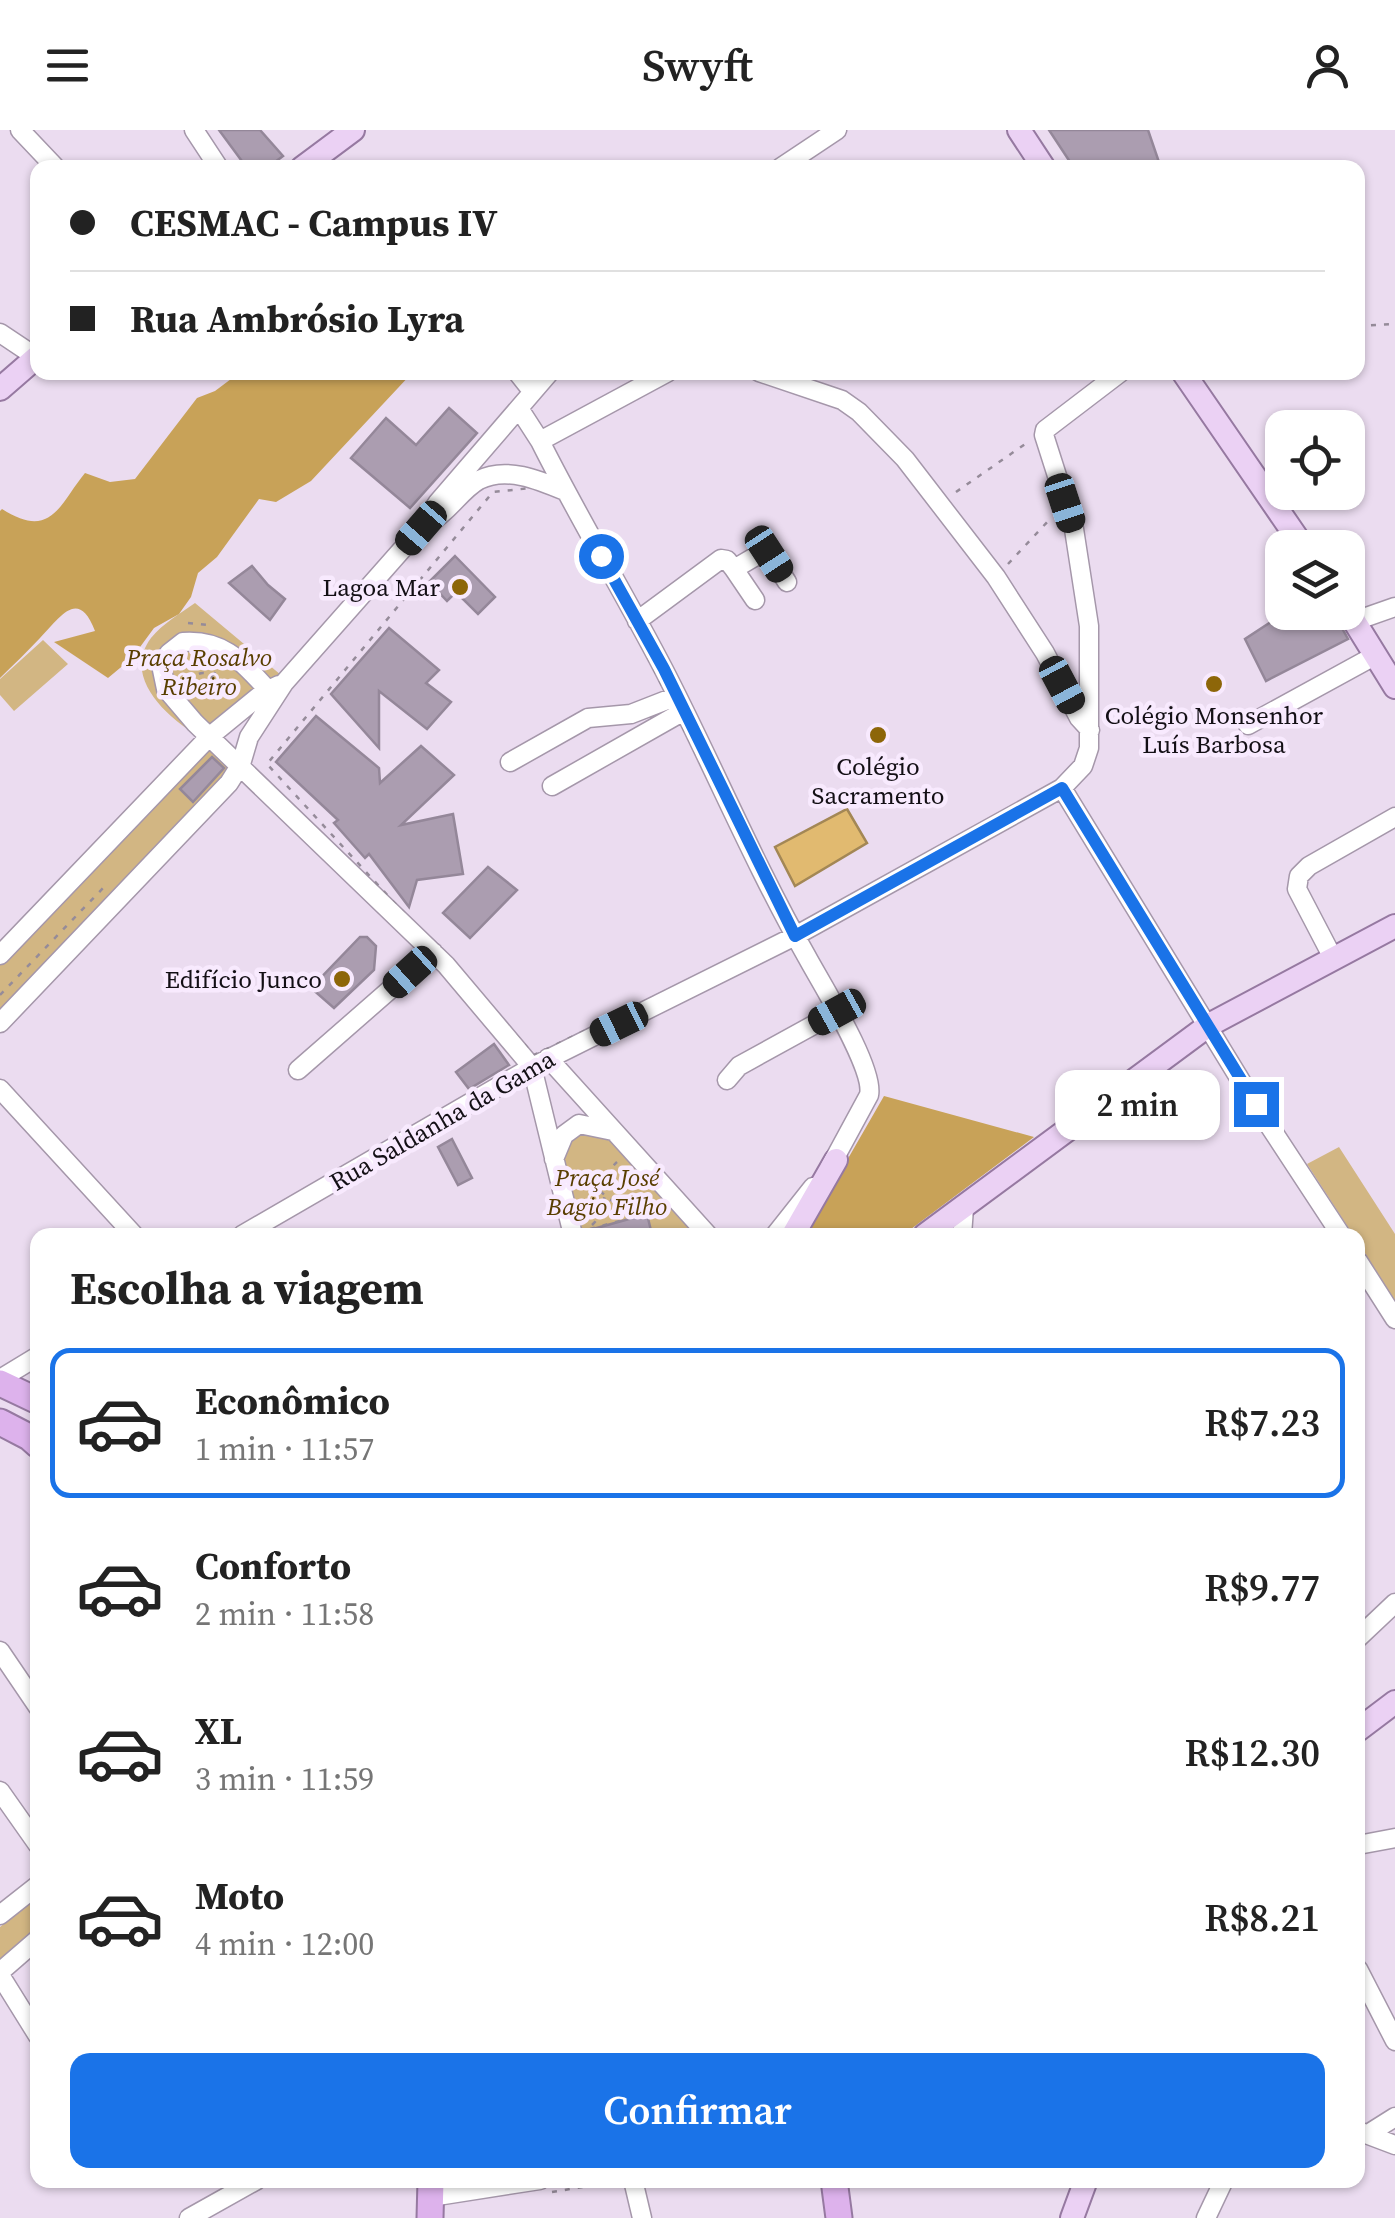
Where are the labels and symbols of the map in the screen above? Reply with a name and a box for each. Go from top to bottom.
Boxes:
car [1041,470,1089,536]
car [390,496,452,560]
car [740,521,798,587]
route start [579,534,624,579]
place label: Lagoa Mar [322,570,440,604]
marker: Lagoa Mar [449,576,471,598]
park label: Praça Rosalvo Ribeiro [125,640,272,703]
car [1035,651,1089,719]
marker: Colégio Monsenhor Luís Barbosa [1203,673,1225,695]
place label: Colégio Monsenhor Luís Barbosa [1105,698,1324,761]
marker: Colégio Sacramento [867,724,889,746]
place label: Colégio Sacramento [812,749,944,812]
car [378,941,442,1003]
place label: Edifício Junco [165,962,322,996]
marker: Edifício Junco [331,968,353,990]
car [803,984,871,1040]
car [585,997,653,1051]
street label: Rua Saldanha da Gama [323,1041,561,1198]
callout: 2 min [1056,1069,1221,1139]
route end [1234,1082,1279,1127]
park label: Praça José Bagio Filho [546,1160,667,1223]

